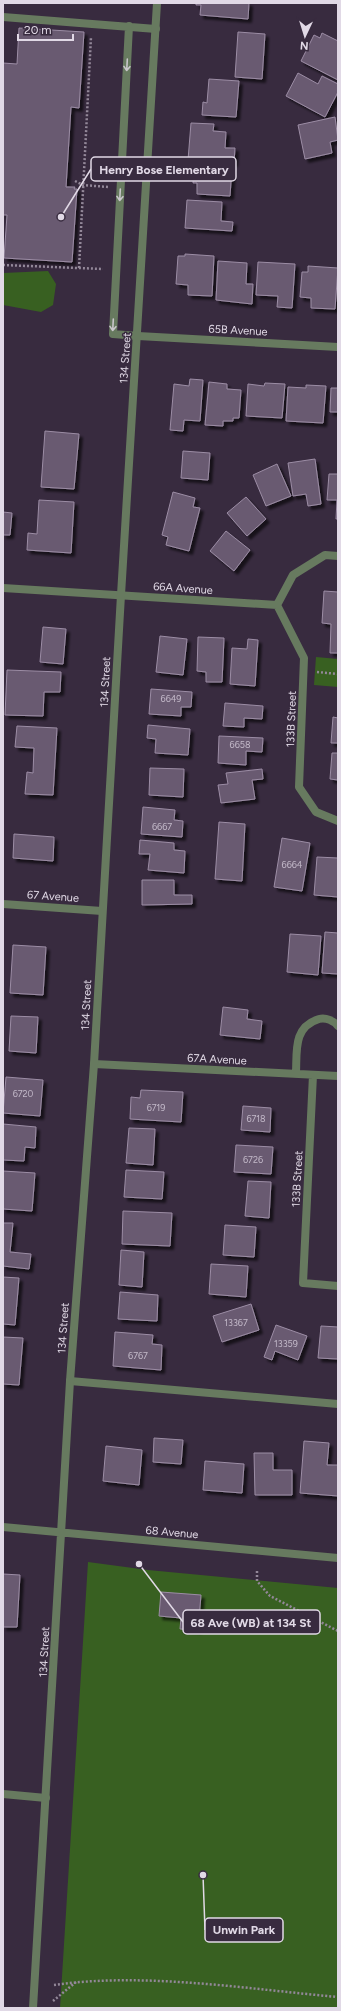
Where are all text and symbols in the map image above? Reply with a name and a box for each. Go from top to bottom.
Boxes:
scale bar [18,16,73,42]
north arrow [285,16,325,56]
text: 20 m [24,23,52,37]
text: N [300,39,309,52]
one-way arrow [123,58,130,71]
callout: Henry Bose Elementary [91,157,236,181]
text: Henry Bose Elementary [99,163,229,177]
one-way arrow [116,188,124,201]
one-way arrow [110,318,117,331]
street label: 65B Avenue [208,322,268,339]
street label: 134 Street [117,332,134,384]
street label: 66A Avenue [153,580,213,597]
street label: 134 Street [98,656,113,708]
street label: 133B Street [284,690,299,748]
house number: 6649 [161,693,181,704]
house number: 6658 [230,739,251,750]
house number: 6667 [152,821,172,832]
house number: 6664 [282,859,303,870]
street label: 67 Avenue [27,888,79,905]
street label: 134 Street [79,979,94,1031]
street label: 67A Avenue [187,1051,247,1068]
house number: 6720 [13,1088,34,1099]
house number: 6719 [147,1102,165,1113]
house number: 6718 [246,1113,266,1124]
street label: 133B Street [290,1150,305,1208]
house number: 6726 [243,1154,263,1165]
street label: 134 Street [55,1302,72,1354]
house number: 13367 [224,1317,248,1328]
house number: 13359 [274,1338,298,1349]
house number: 6767 [128,1350,148,1361]
street label: 68 Avenue [145,1524,199,1541]
callout: 68 Ave (WB) at 134 St [183,1610,320,1634]
text: 68 Ave (WB) at 134 St [191,1616,312,1630]
street label: 134 Street [37,1626,52,1678]
callout: Unwin Park [205,1918,283,1942]
text: Unwin Park [213,1923,276,1937]

